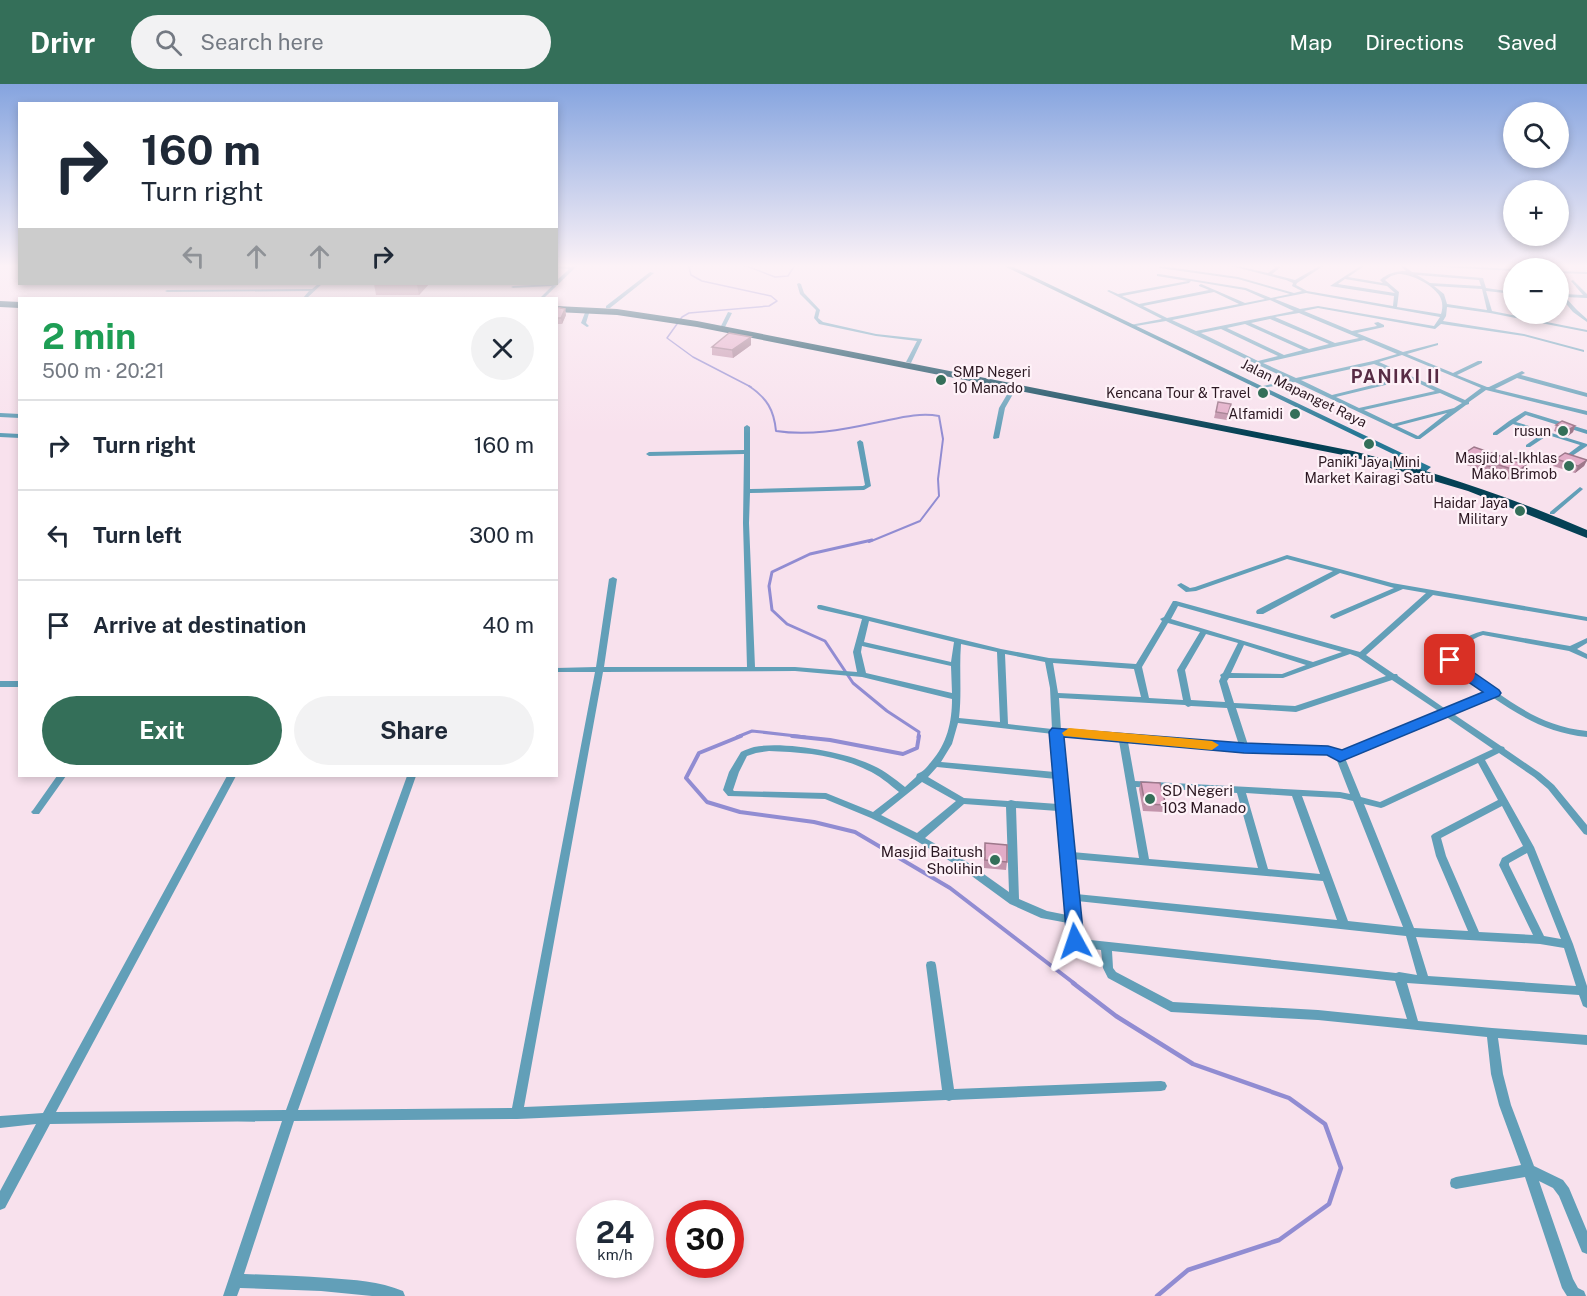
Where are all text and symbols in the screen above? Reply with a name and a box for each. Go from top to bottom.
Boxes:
search box [131,15,551,69]
text: Drivr [30,26,95,59]
icon: search [152,26,185,59]
text: Search here [200,29,324,55]
text: Map [1290,30,1332,55]
text: Directions [1365,30,1464,55]
text: Saved [1497,30,1557,55]
map controls [1503,102,1569,324]
button: search [1503,102,1569,168]
text: 160 m [141,125,261,174]
icon: right [42,126,120,204]
text: Turn right [141,175,264,207]
button: + [1503,180,1569,246]
icon: left [177,240,210,273]
icon: ahead [240,240,273,273]
icon: ahead [303,240,336,273]
icon: right [366,240,399,273]
button: − [1503,258,1569,324]
text: 2 min [42,315,136,357]
button: close [471,317,534,380]
street label: Jalan Mapanget Raya [1239,356,1369,430]
text: 500 m · 20:21 [42,359,165,383]
place label: SMP Negeri 10 Manado [953,364,1031,396]
district label: PANIKI II [1351,366,1441,387]
marker: SMP Negeri 10 Manado [934,373,948,387]
place label: Kencana Tour & Travel [1106,385,1251,401]
marker: Kencana Tour & Travel [1256,386,1270,400]
place label: Alfamidi [1228,406,1283,422]
marker: Alfamidi [1288,407,1302,421]
place label: rusun [1514,423,1551,439]
marker: rusun [1556,424,1570,438]
icon: right [42,429,75,462]
text: Turn right [93,432,196,458]
text: 160 m [474,432,534,458]
marker: Paniki Jaya Mini Market Kairagi Satu [1362,437,1376,451]
place label: Masjid al-Ikhlas Mako Brimob [1455,450,1557,482]
place label: Paniki Jaya Mini Market Kairagi Satu [1304,454,1434,486]
marker: Masjid al-Ikhlas Mako Brimob [1562,459,1576,473]
place label: Haidar Jaya Military [1433,495,1509,527]
marker: Haidar Jaya Military [1513,504,1527,518]
icon: left [42,519,75,552]
text: Turn left [93,522,182,548]
text: 300 m [469,522,534,548]
icon: arrive [42,609,75,642]
text: Arrive at destination [93,612,306,638]
text: 40 m [482,612,534,638]
pin [1424,634,1475,685]
icon: arrive [1433,643,1466,676]
button: Exit [42,696,282,765]
button: Share [294,696,534,765]
place label: SD Negeri 103 Manado [1162,782,1246,816]
marker: SD Negeri 103 Manado [1143,792,1157,806]
place label: Masjid Baitush Sholihin [881,843,983,877]
marker: Masjid Baitush Sholihin [988,853,1002,867]
position arrow [1043,909,1107,973]
speed limit sign: 30 [666,1200,744,1278]
text: 24 [596,1214,634,1250]
text: km/h [597,1246,633,1263]

